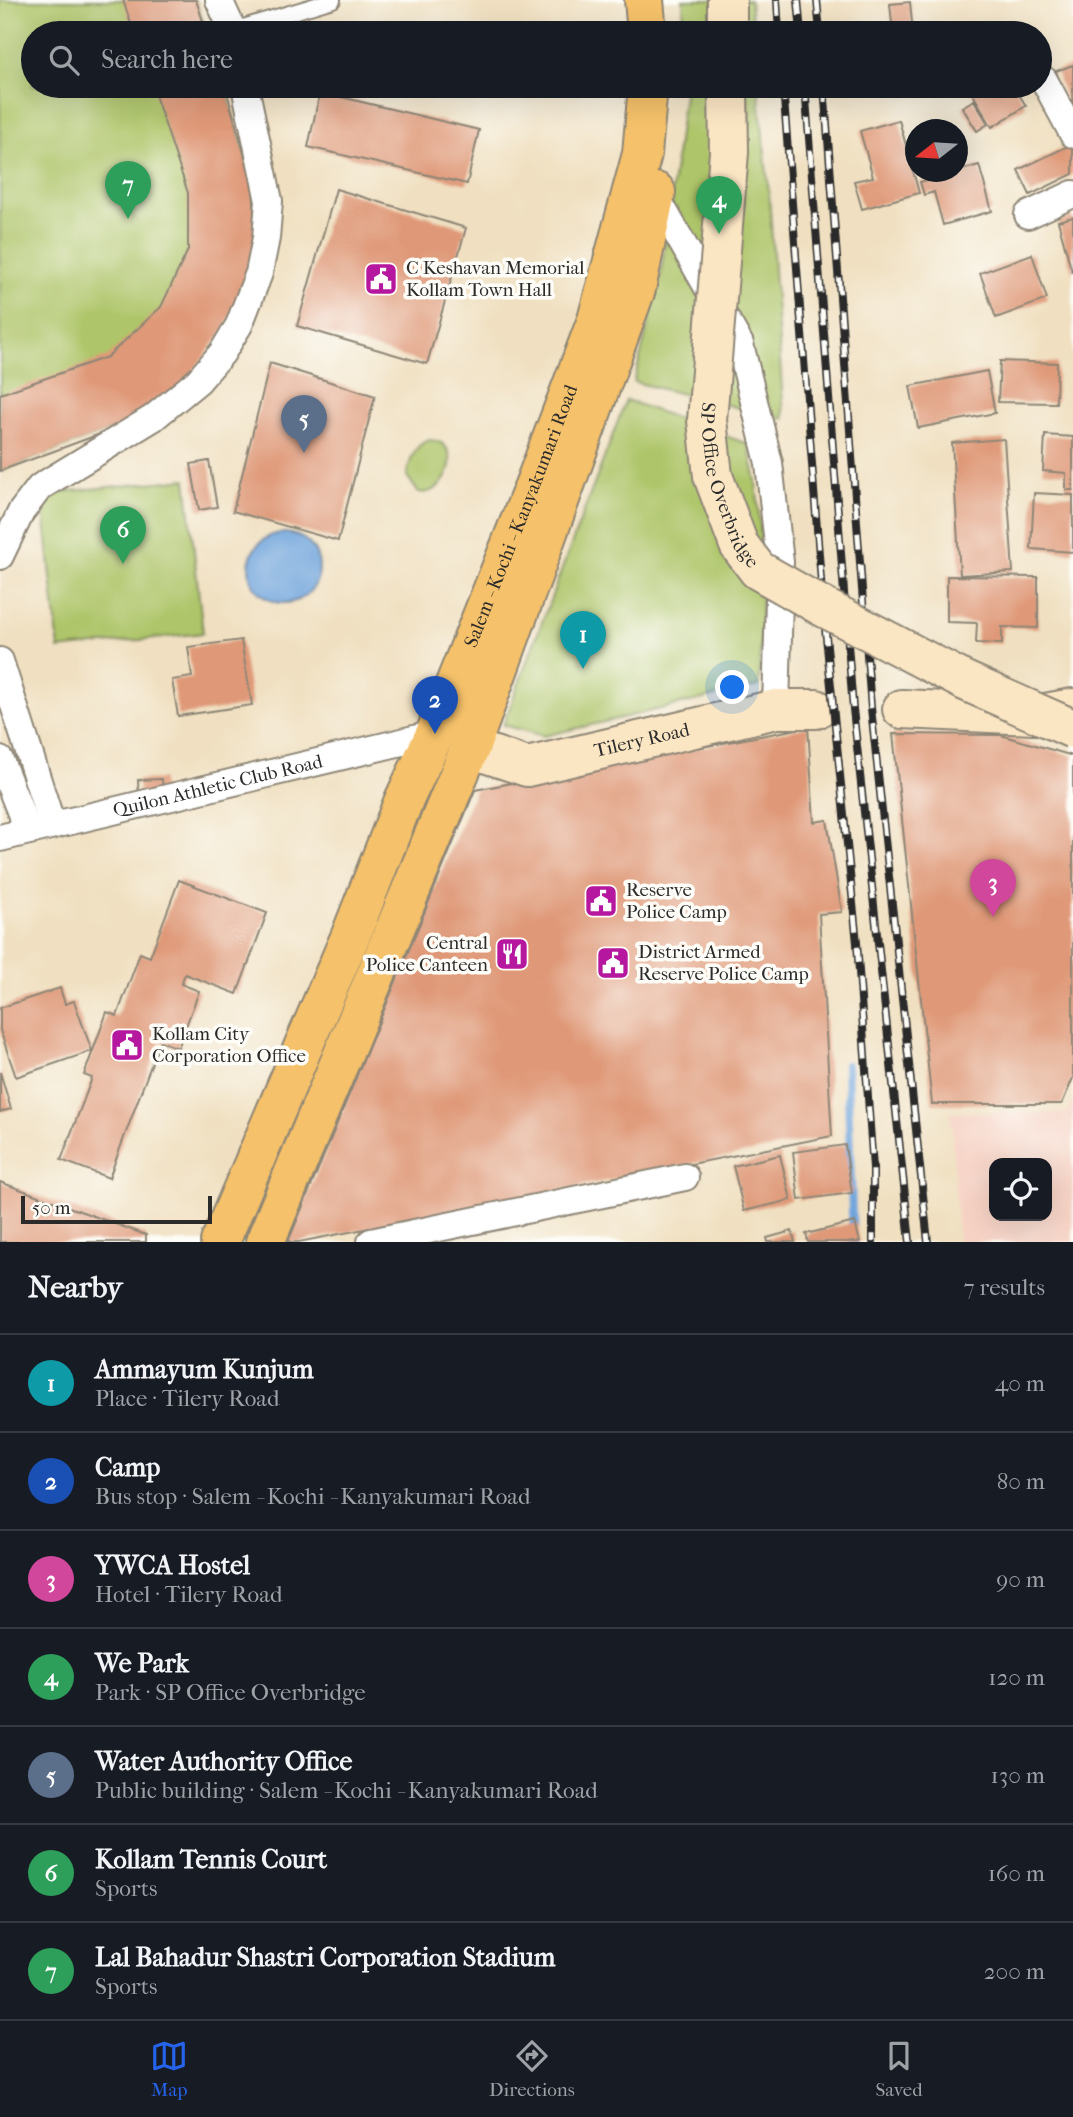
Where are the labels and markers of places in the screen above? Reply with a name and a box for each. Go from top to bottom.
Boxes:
pin: 7 [105,161,151,219]
pin: 4 [696,176,742,234]
place label: C Keshavan Memorial Kollam Town Hall [406,257,585,301]
public building icon: C Keshavan Memorial Kollam Town Hall [362,260,400,298]
pin: 5 [281,395,327,453]
pin: 6 [100,506,146,564]
pin: 1 [560,611,606,669]
pin: 2 [412,676,458,734]
pin: 3 [970,859,1016,917]
place label: Reserve Police Camp [626,879,727,923]
public building icon: Reserve Police Camp [582,882,620,920]
place label: Central Police Canteen [366,932,488,976]
restaurant icon: Central Police Canteen [493,935,531,973]
place label: District Armed Reserve Police Camp [638,941,809,985]
public building icon: District Armed Reserve Police Camp [594,944,632,982]
place label: Kollam City Corporation Office [152,1023,306,1067]
public building icon: Kollam City Corporation Office [108,1026,146,1064]

